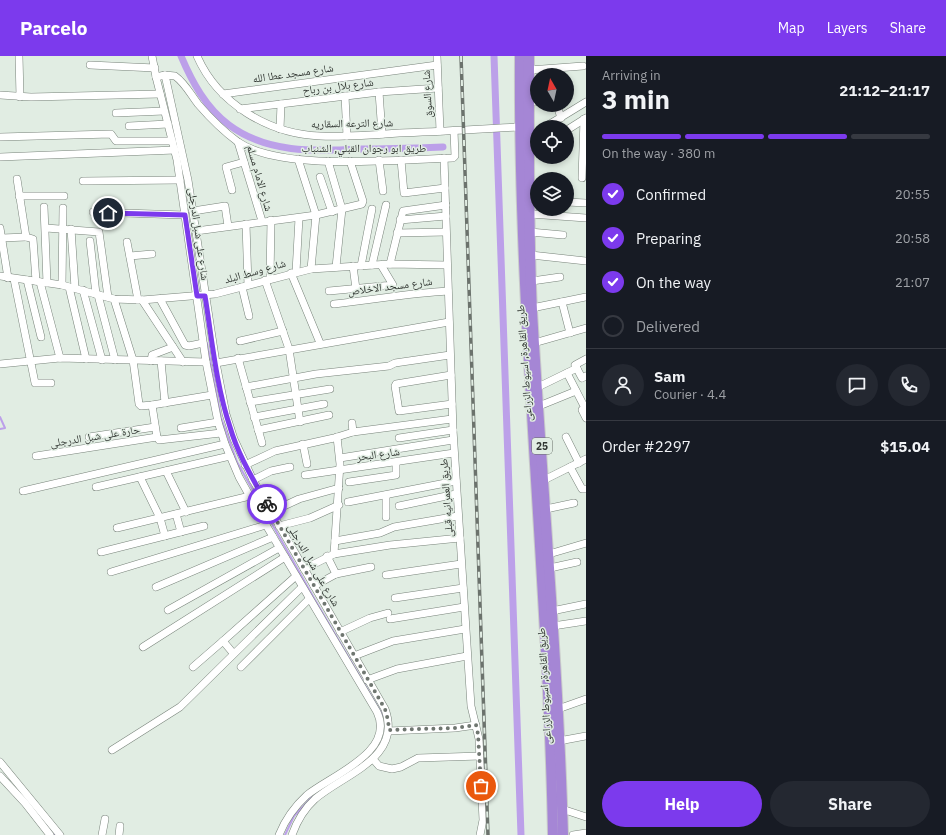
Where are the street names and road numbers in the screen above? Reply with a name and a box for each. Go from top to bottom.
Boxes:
street label: شارع مسجد عطا الله [252,60,334,86]
street label: شارع السوق [419,70,435,118]
street label: شارع بلال بن رباح [302,75,374,97]
street label: شارع الترعه السقاريه [311,115,393,131]
street label: طريق ابو رجوان القبلي, الشنباب [302,141,426,157]
street label: شارع الامام مسلم [243,143,276,213]
street label: شارع على شبل الدرجلى [186,187,212,281]
street label: شارع وسط البلد [223,256,287,286]
street label: شارع مسجد الاخلاص [347,274,433,298]
street label: طريق القاهرة, اسيوط الزراعى [513,304,535,422]
street label: حارة على شبل الدرجلى [49,422,141,450]
road number: 25 [532,438,552,454]
street label: شارع البحر [355,444,400,464]
street label: طريق العمرانيه قبلى [436,458,456,538]
street label: شارع على شبل الدرجلى [285,521,343,609]
street label: طريق القاهرة, اسيوط الزراعى [534,627,554,745]

